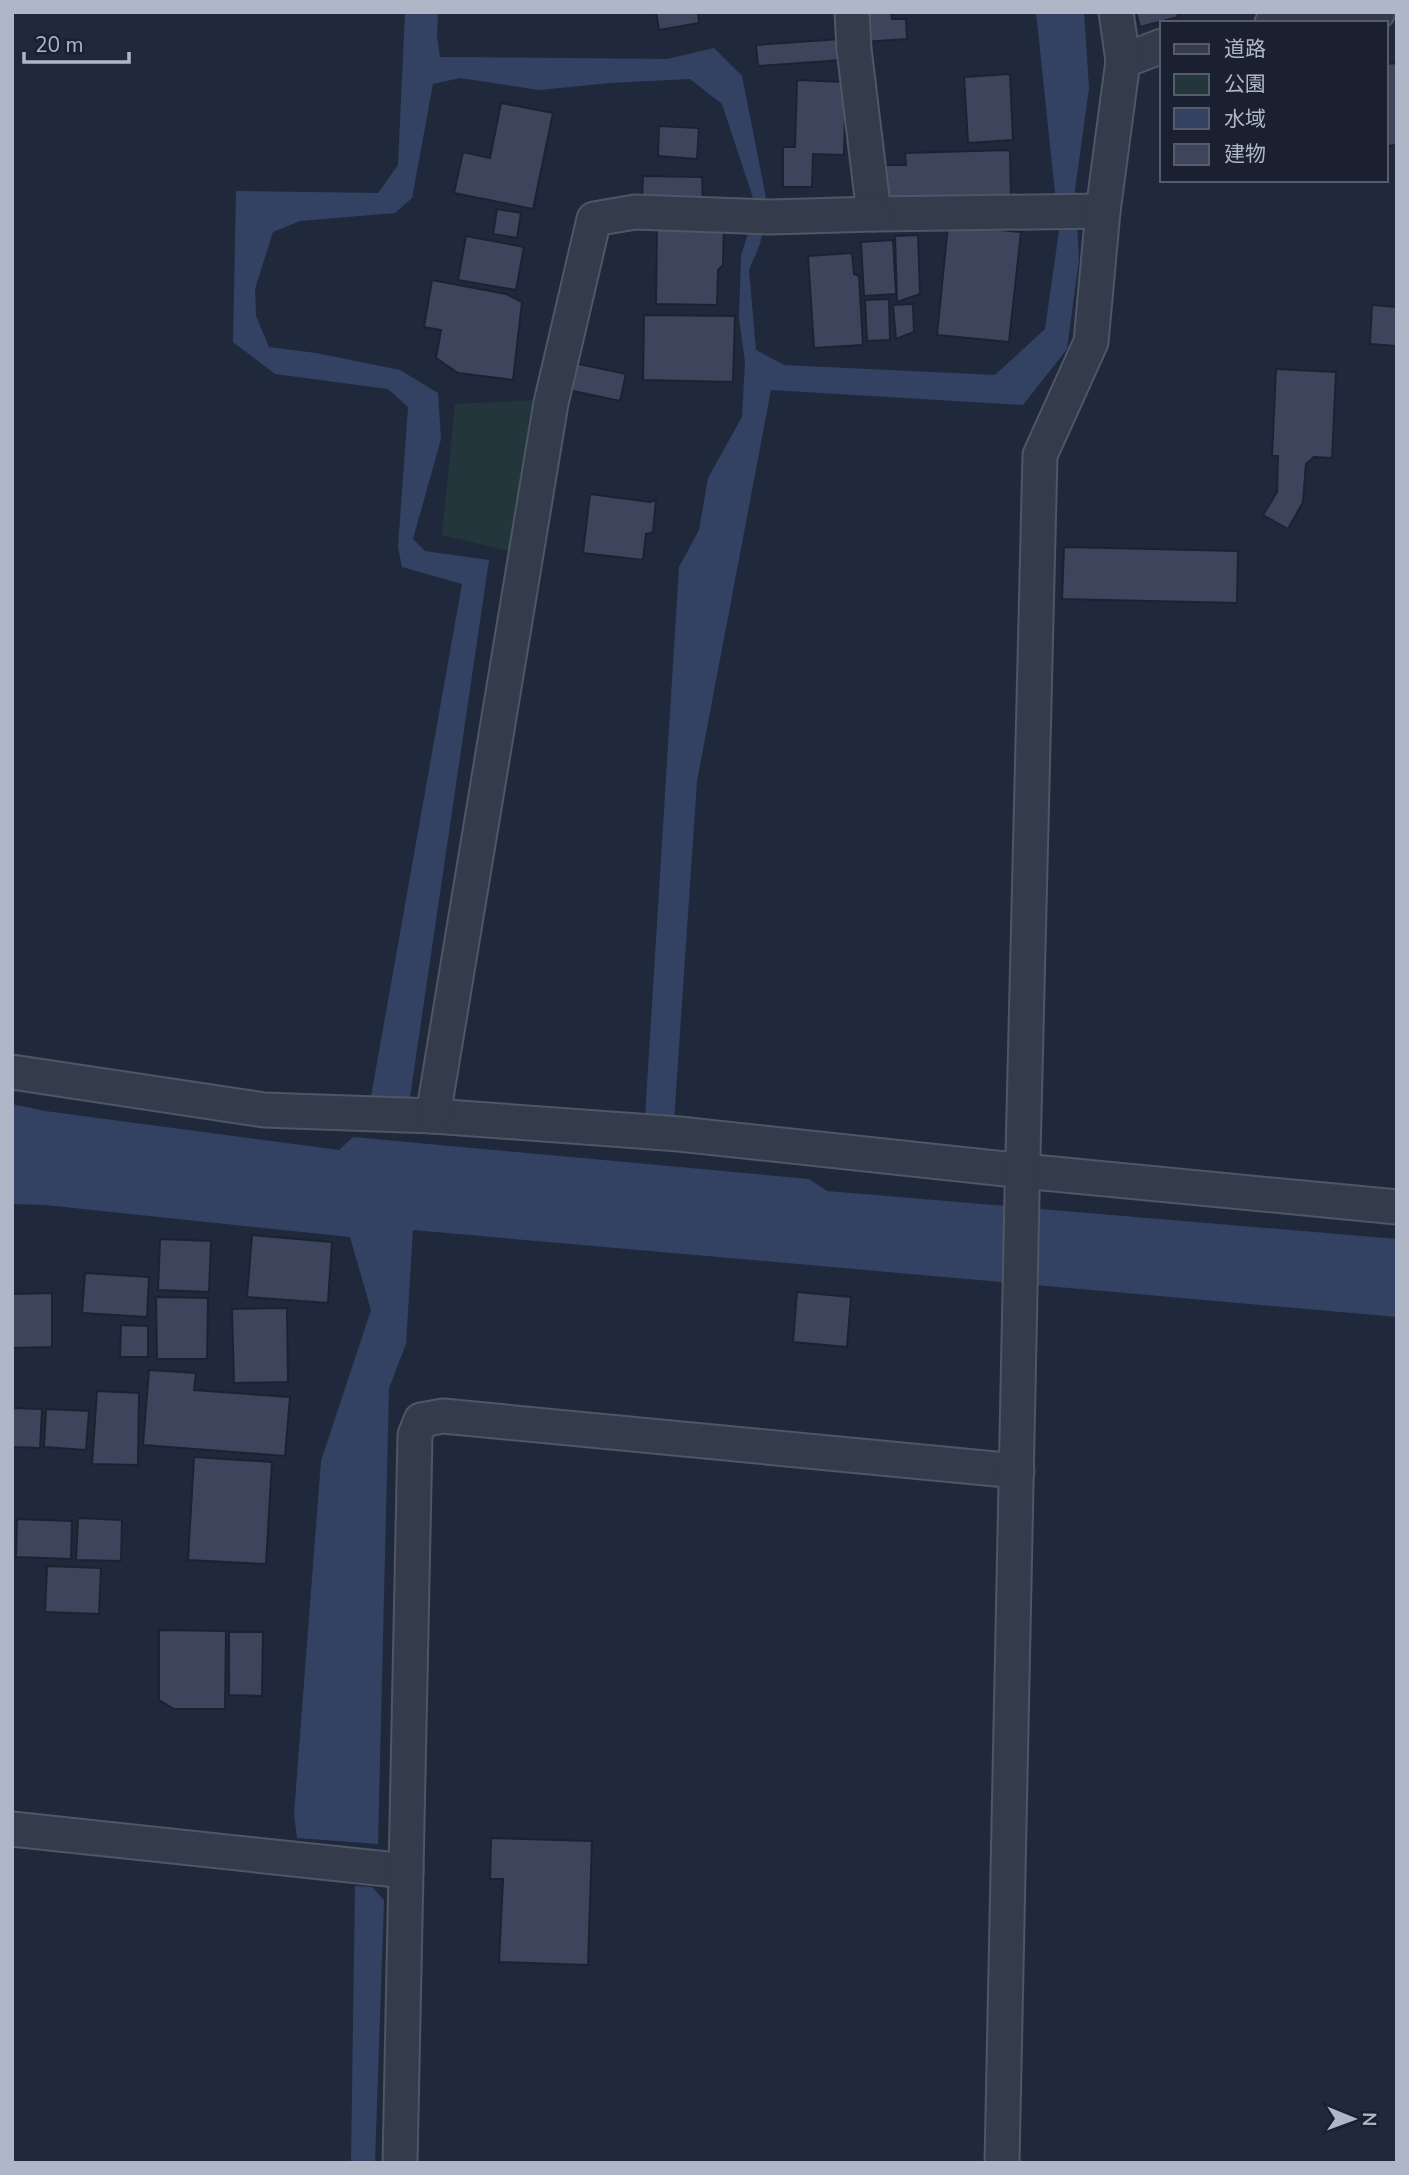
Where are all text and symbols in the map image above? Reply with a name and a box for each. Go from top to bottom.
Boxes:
scale bar [24,21,130,65]
legend [1160,21,1388,182]
text: 20 m [35,31,84,59]
text: 道路 [1224,35,1266,63]
text: 公園 [1224,70,1266,98]
text: 水域 [1224,105,1266,133]
text: 建物 [1224,140,1266,168]
north arrow [1318,2084,1388,2154]
text: N [1356,2112,1382,2127]

